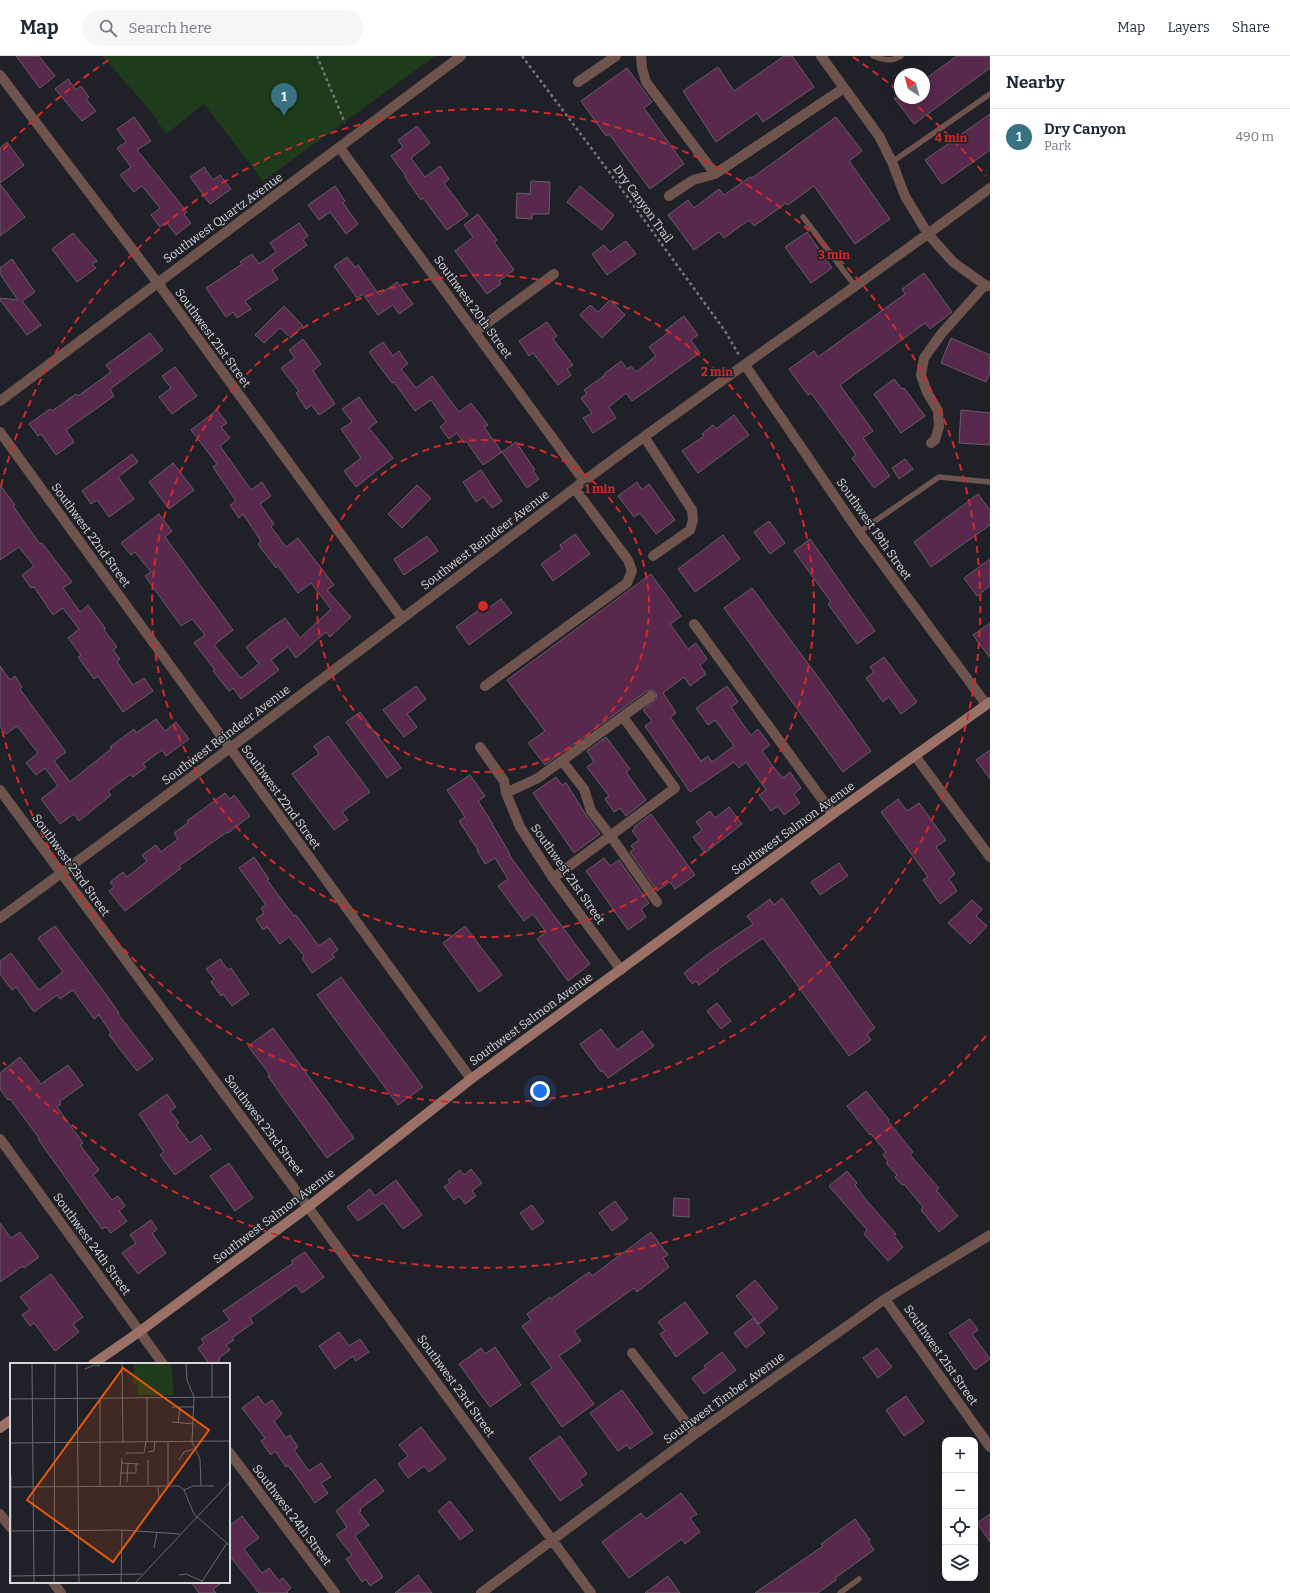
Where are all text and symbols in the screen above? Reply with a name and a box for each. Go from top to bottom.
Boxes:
search box [83,10,363,46]
text: Map [20,16,59,39]
icon: search [97,17,119,39]
text: Search here [129,19,212,37]
text: Map [1117,19,1145,36]
text: Layers [1167,19,1210,36]
text: Share [1232,19,1270,36]
north arrow [894,68,930,104]
text: Nearby [1006,72,1065,93]
pin: 1 [271,83,297,116]
text: Dry Canyon [1044,120,1126,138]
text: 1 [1016,129,1022,144]
text: 490 m [1235,129,1274,144]
text: 4 min [935,131,967,145]
text: Park [1044,138,1071,153]
street label: Dry Canyon Trail [610,163,676,246]
street label: Southwest Quartz Avenue [161,170,285,266]
text: 3 min [818,248,850,262]
street label: Southwest 20th Street [431,253,515,362]
street label: Southwest 21st Street [172,286,254,391]
text: 2 min [701,365,733,379]
street label: Southwest 19th Street [834,475,915,583]
street label: Southwest 22nd Street [49,480,134,590]
text: 1 min [585,482,615,496]
street label: Southwest Reindeer Avenue [418,487,552,593]
centre of rings [476,599,490,613]
street label: Southwest Reindeer Avenue [159,682,293,788]
street label: Southwest 22nd Street [239,742,324,852]
street label: Southwest Salmon Avenue [729,779,857,877]
street label: Southwest 23rd Street [29,811,113,919]
street label: Southwest 21st Street [528,821,608,927]
street label: Southwest Salmon Avenue [467,970,595,1068]
street label: Southwest 23rd Street [221,1072,307,1179]
your location [530,1081,550,1101]
street label: Southwest Salmon Avenue [210,1166,338,1266]
street label: Southwest 24th Street [50,1190,134,1298]
street label: Southwest 21st Street [901,1302,981,1408]
street label: Southwest 23rd Street [414,1332,498,1440]
street label: Southwest Timber Avenue [661,1349,787,1447]
inset map [10,1363,230,1583]
map controls [942,1437,978,1581]
button: + [942,1437,978,1473]
street label: Southwest 24th Street [249,1462,335,1569]
button: − [942,1473,978,1509]
button: locate [942,1509,978,1545]
button: layers [942,1545,978,1581]

